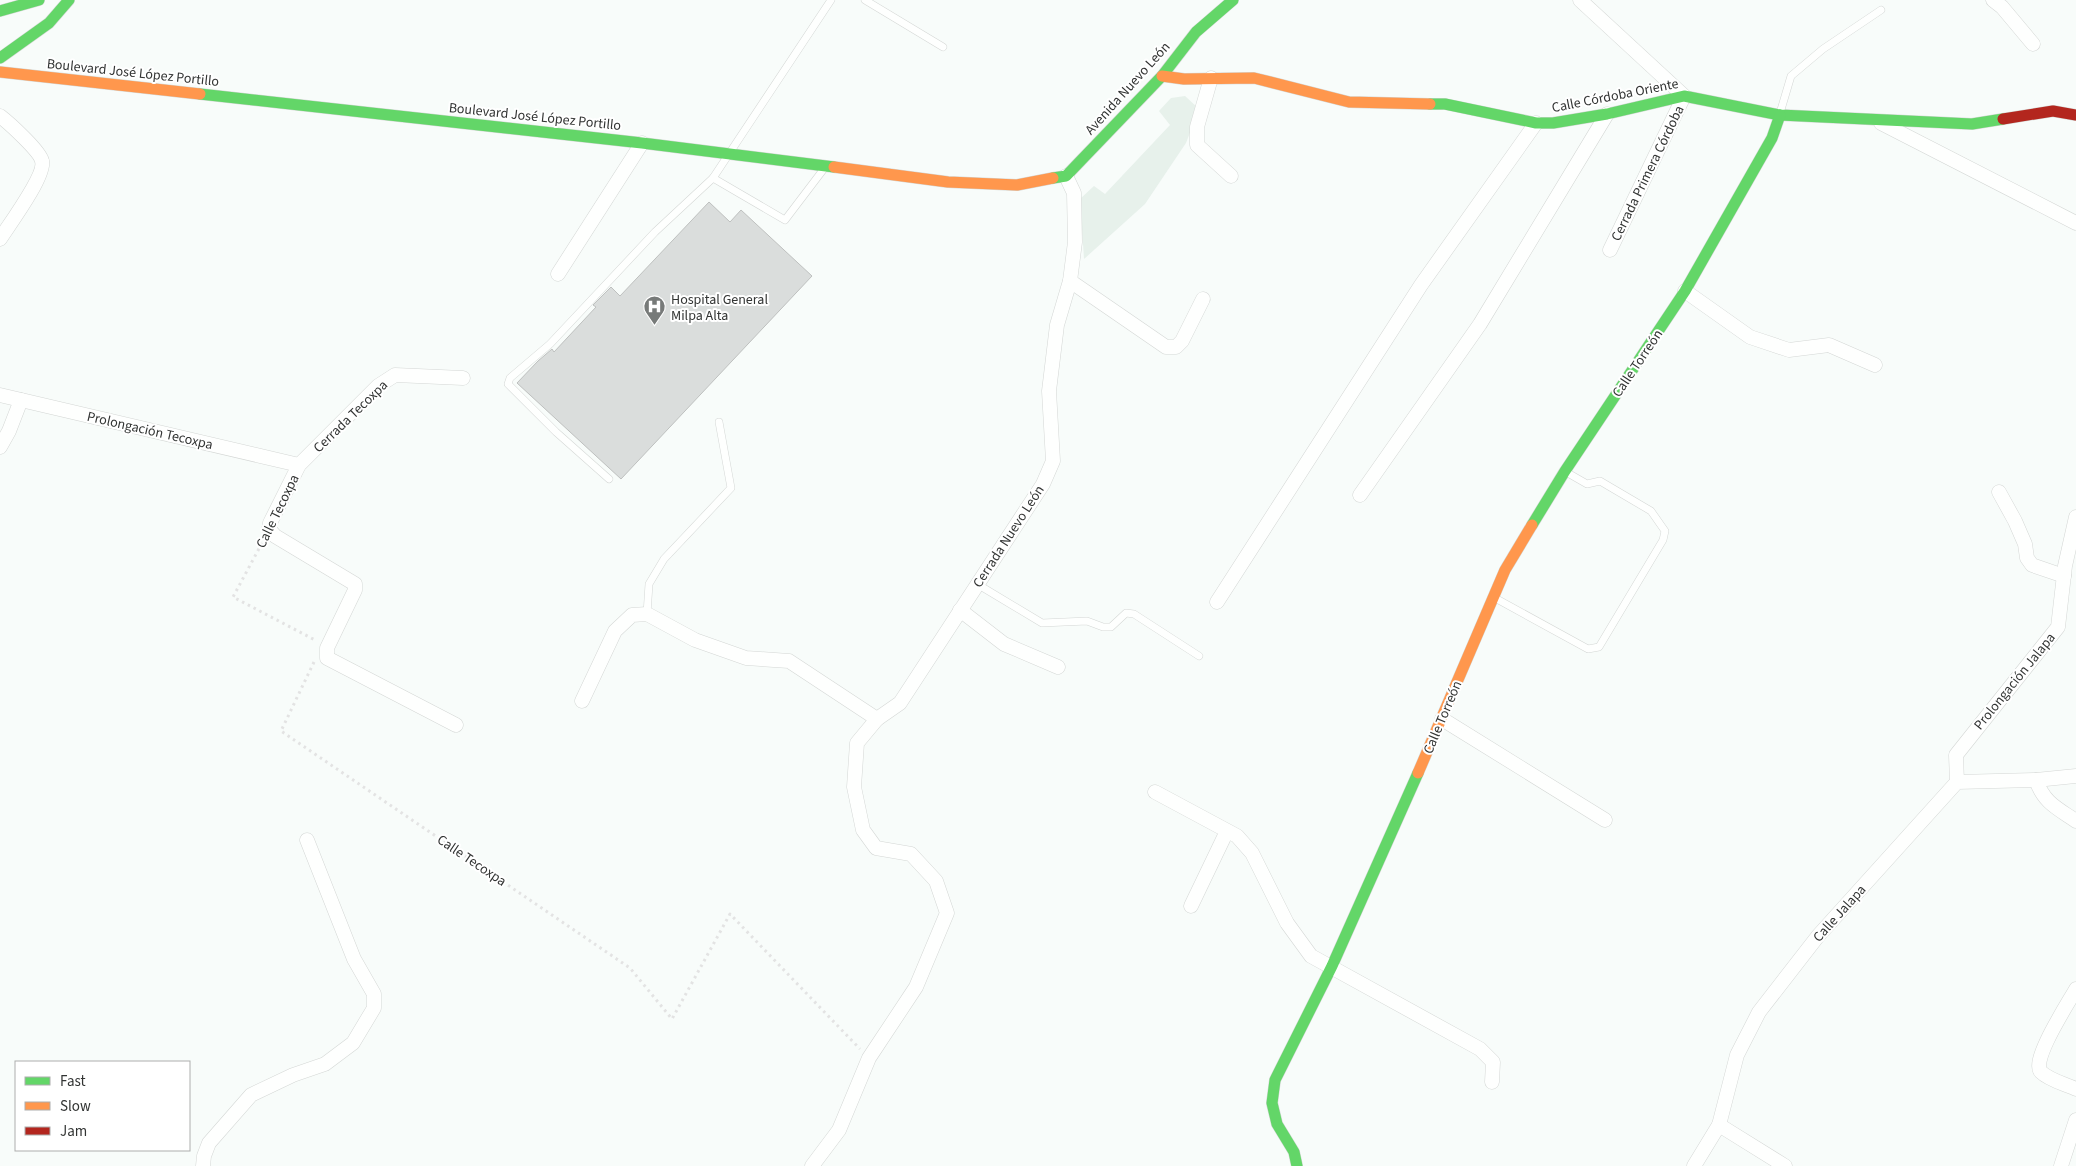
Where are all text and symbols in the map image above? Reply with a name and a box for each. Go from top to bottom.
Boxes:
street label: Avenida Nuevo León [1080,38,1175,140]
street label: Boulevard José López Portillo [46,54,220,92]
street label: Calle Córdoba Oriente [1550,74,1680,118]
street label: Boulevard José López Portillo [448,98,622,136]
street label: Cerrada Primera Córdoba [1606,102,1689,245]
place label: Hospital General Milpa Alta [671,290,768,326]
hospital icon: Hospital General Milpa Alta [643,295,667,326]
street label: Calle Torreón [1608,326,1668,401]
street label: Cerrada Tecoxpa [309,376,392,458]
street label: Prolongación Tecoxpa [85,407,215,455]
street label: Calle Tecoxpa [251,471,304,552]
street label: Cerrada Nuevo León [968,481,1049,592]
street label: Prolongación Jalapa [1969,629,2060,734]
street label: Calle Torreón [1419,678,1467,757]
street label: Calle Tecoxpa [433,830,510,891]
street label: Calle Jalapa [1809,881,1871,947]
legend [15,1061,190,1151]
text: Fast [60,1071,86,1092]
text: Slow [60,1096,91,1117]
text: Jam [60,1121,87,1142]

